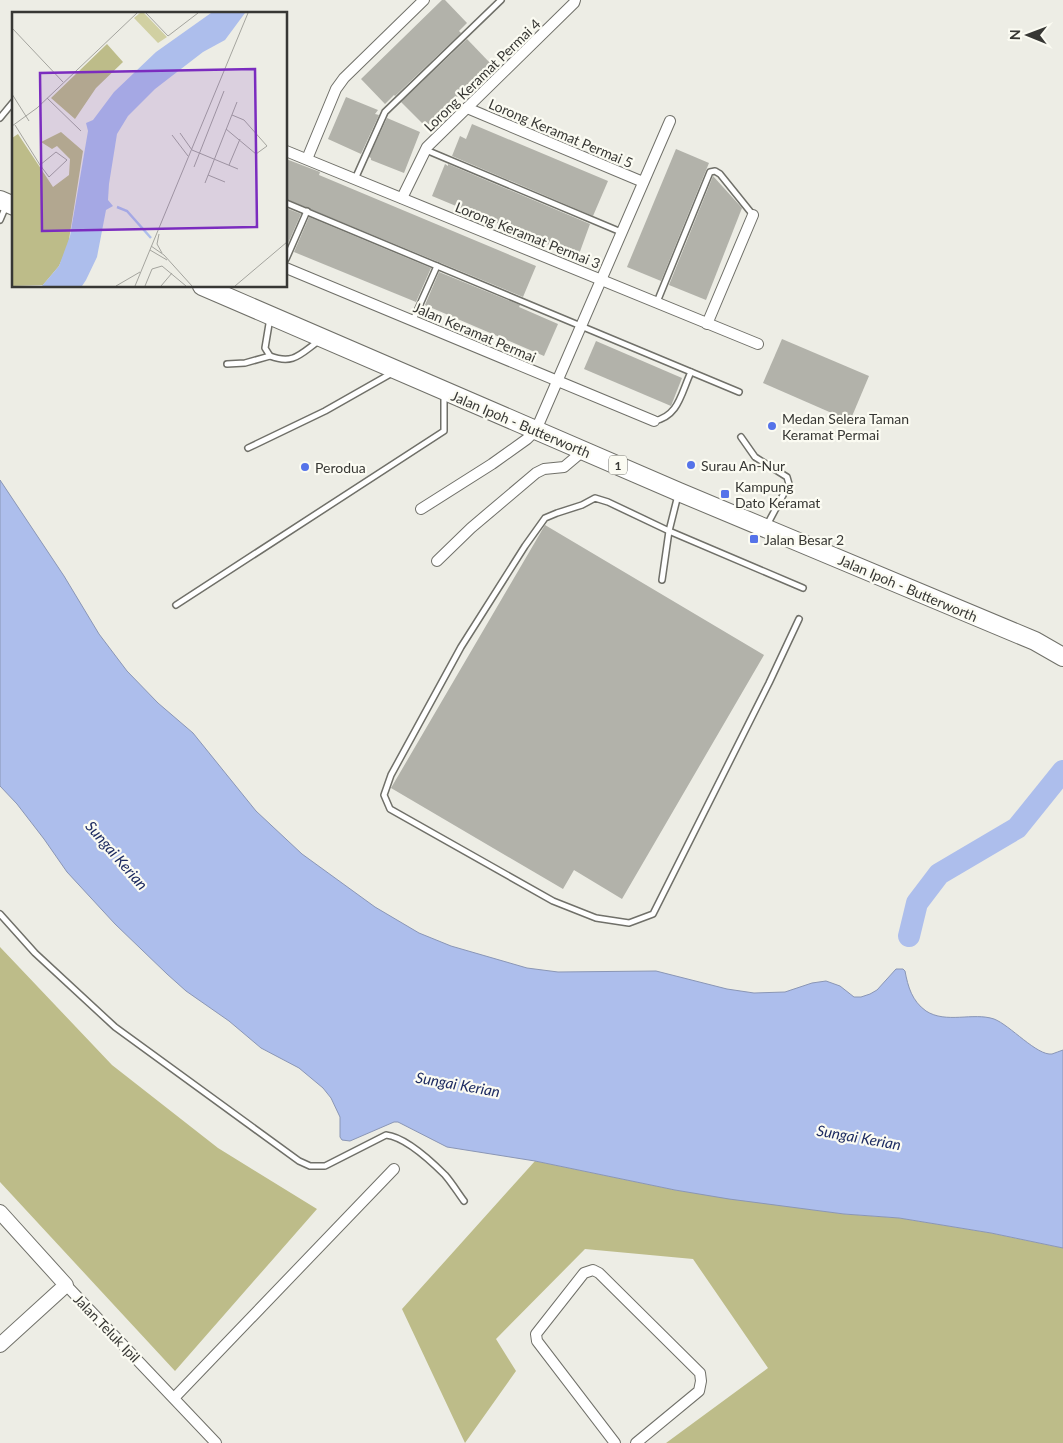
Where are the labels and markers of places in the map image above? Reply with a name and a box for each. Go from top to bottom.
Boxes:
place label: Medan Selera Taman Keramat Permai [782,410,909,443]
marker: Medan Selera Taman Keramat Permai [766,420,778,432]
place label: Surau An-Nur [701,457,785,474]
place label: Perodua [315,459,366,476]
marker: Surau An-Nur [685,459,697,471]
marker: Perodua [299,461,311,473]
place label: Kampung Dato Keramat [735,478,820,511]
marker: Kampung Dato Keramat [719,488,731,500]
place label: Jalan Besar 2 [764,531,844,548]
marker: Jalan Besar 2 [748,533,760,545]

